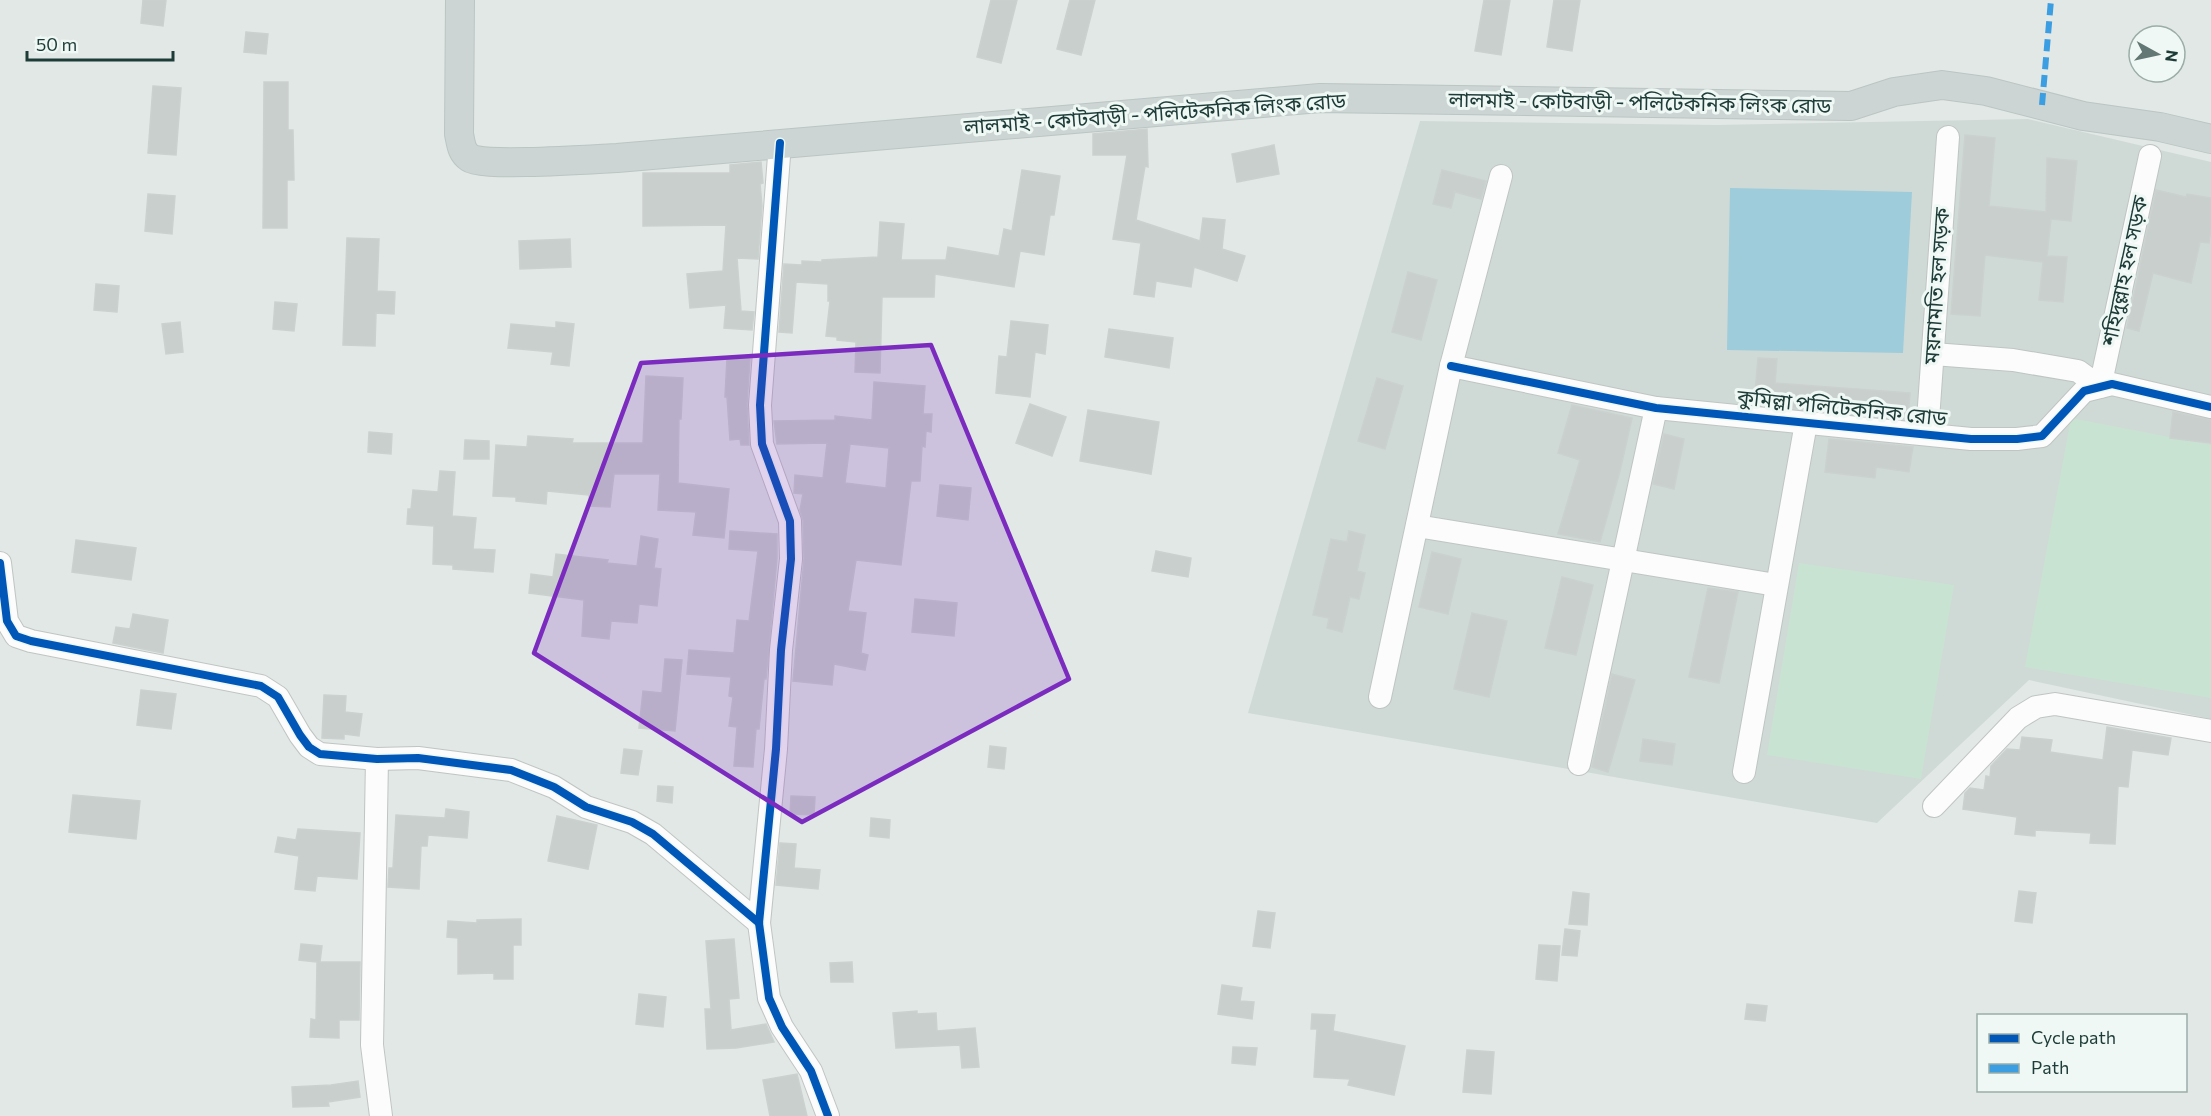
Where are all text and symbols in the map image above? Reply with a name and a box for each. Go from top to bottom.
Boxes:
scale bar [27,24,172,62]
north arrow [2127,24,2187,84]
text: 50 m [36,33,77,55]
text: N [2162,49,2183,63]
street label: লালমাই - কোটবাড়ী - পলিটেকনিক লিংক রোড [1447,86,1833,117]
street label: লালমাই - কোটবাড়ী - পলিটেকনিক লিংক রোড [962,87,1348,138]
street label: শহিদুল্লাহ হল সড়ক [2095,192,2153,349]
street label: ময়নামতি হল সড়ক [1917,206,1954,366]
street label: কুমিল্লা পলিটেকনিক রোড [1735,383,1949,431]
legend [1977,1014,2187,1092]
text: Cycle path [2031,1026,2116,1048]
text: Path [2031,1056,2069,1078]

